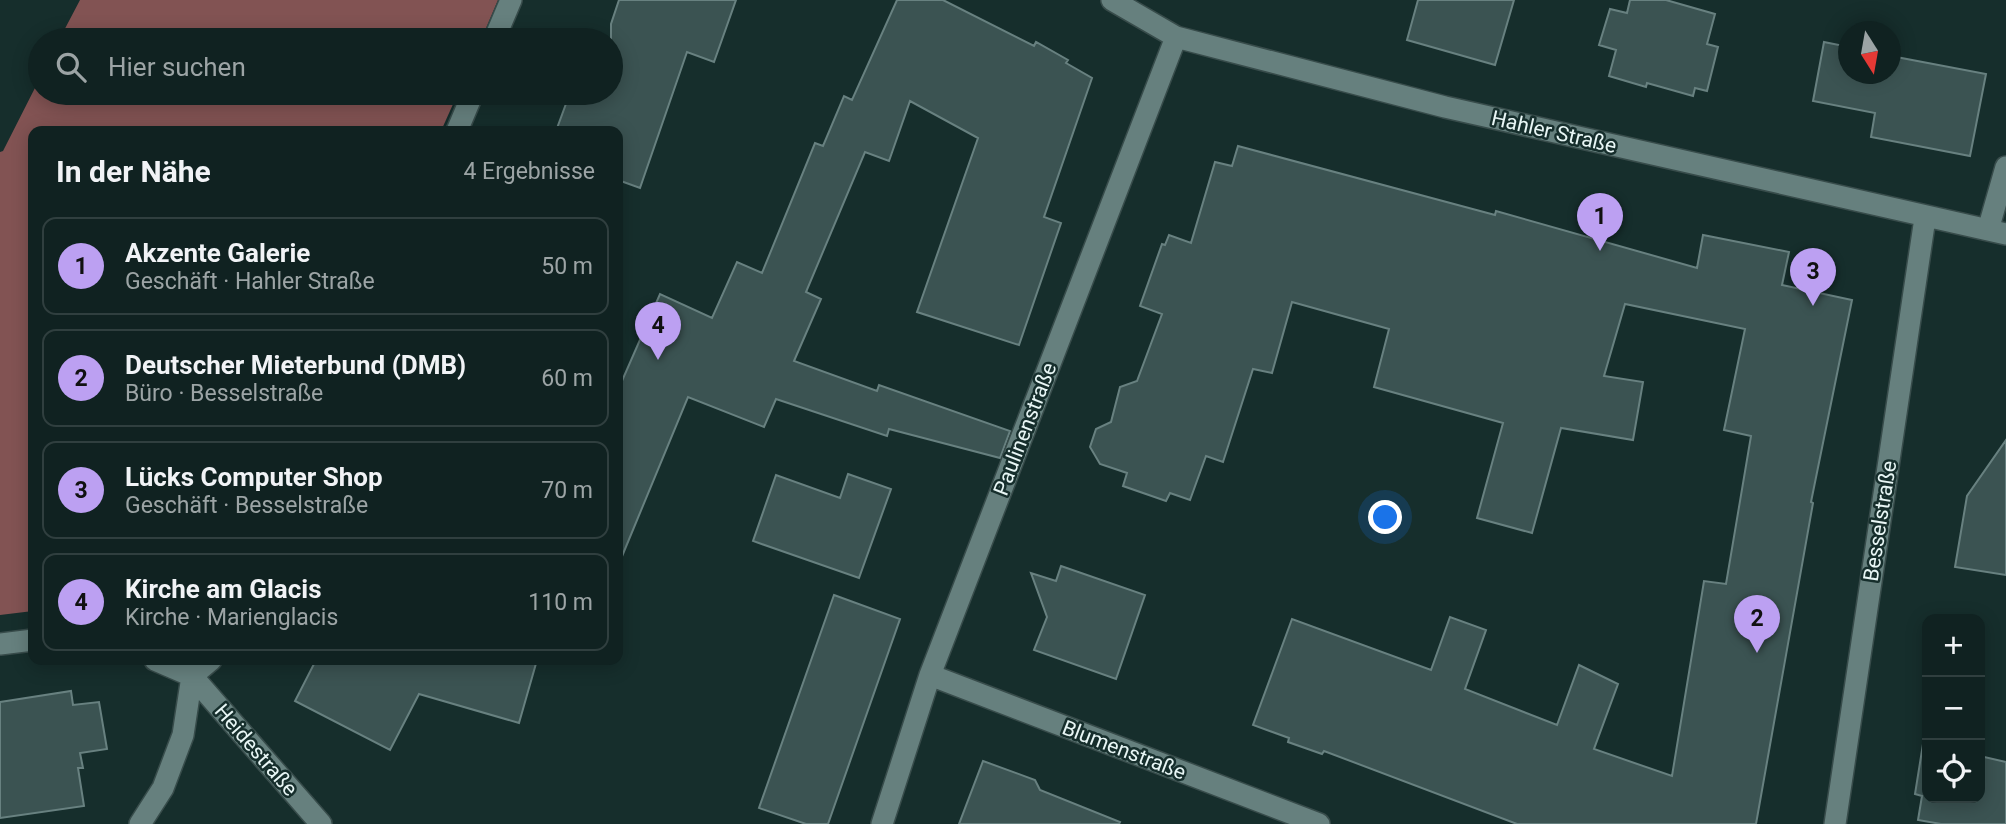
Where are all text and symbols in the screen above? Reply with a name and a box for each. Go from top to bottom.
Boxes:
north arrow [1838,21,1901,84]
search box [28,28,623,105]
icon: search [52,48,90,86]
text: Hier suchen [108,52,246,82]
street label: Hahler Straße [1489,106,1619,158]
text: In der Nähe [56,154,211,189]
text: 4 Ergebnisse [463,158,595,185]
pin: 1 [1577,193,1623,251]
text: Akzente Galerie [125,238,310,268]
pin: 3 [1790,248,1836,306]
text: 1 [74,253,88,280]
text: 50 m [541,253,593,280]
text: Geschäft · Hahler Straße [125,268,375,295]
pin: 4 [635,302,681,360]
text: Deutscher Mieterbund (DMB) [125,350,466,380]
street label: Paulinenstraße [989,359,1061,499]
text: 2 [74,365,88,392]
text: 60 m [541,365,593,392]
text: Büro · Besselstraße [125,380,323,407]
street label: Besselstraße [1859,459,1901,583]
text: Lücks Computer Shop [125,462,383,492]
text: 3 [74,477,88,504]
text: 70 m [541,477,593,504]
text: Geschäft · Besselstraße [125,492,368,519]
your location [1368,500,1402,534]
text: Kirche am Glacis [125,574,322,604]
text: 4 [74,589,88,616]
text: 110 m [528,589,593,616]
pin: 2 [1734,595,1780,653]
text: Kirche · Marienglacis [125,604,338,631]
map controls [1922,614,1985,803]
button: + [1922,614,1985,677]
button: − [1922,677,1985,740]
street label: Heidestraße [210,699,302,801]
street label: Blumenstraße [1059,715,1189,785]
button: locate [1922,740,1985,803]

